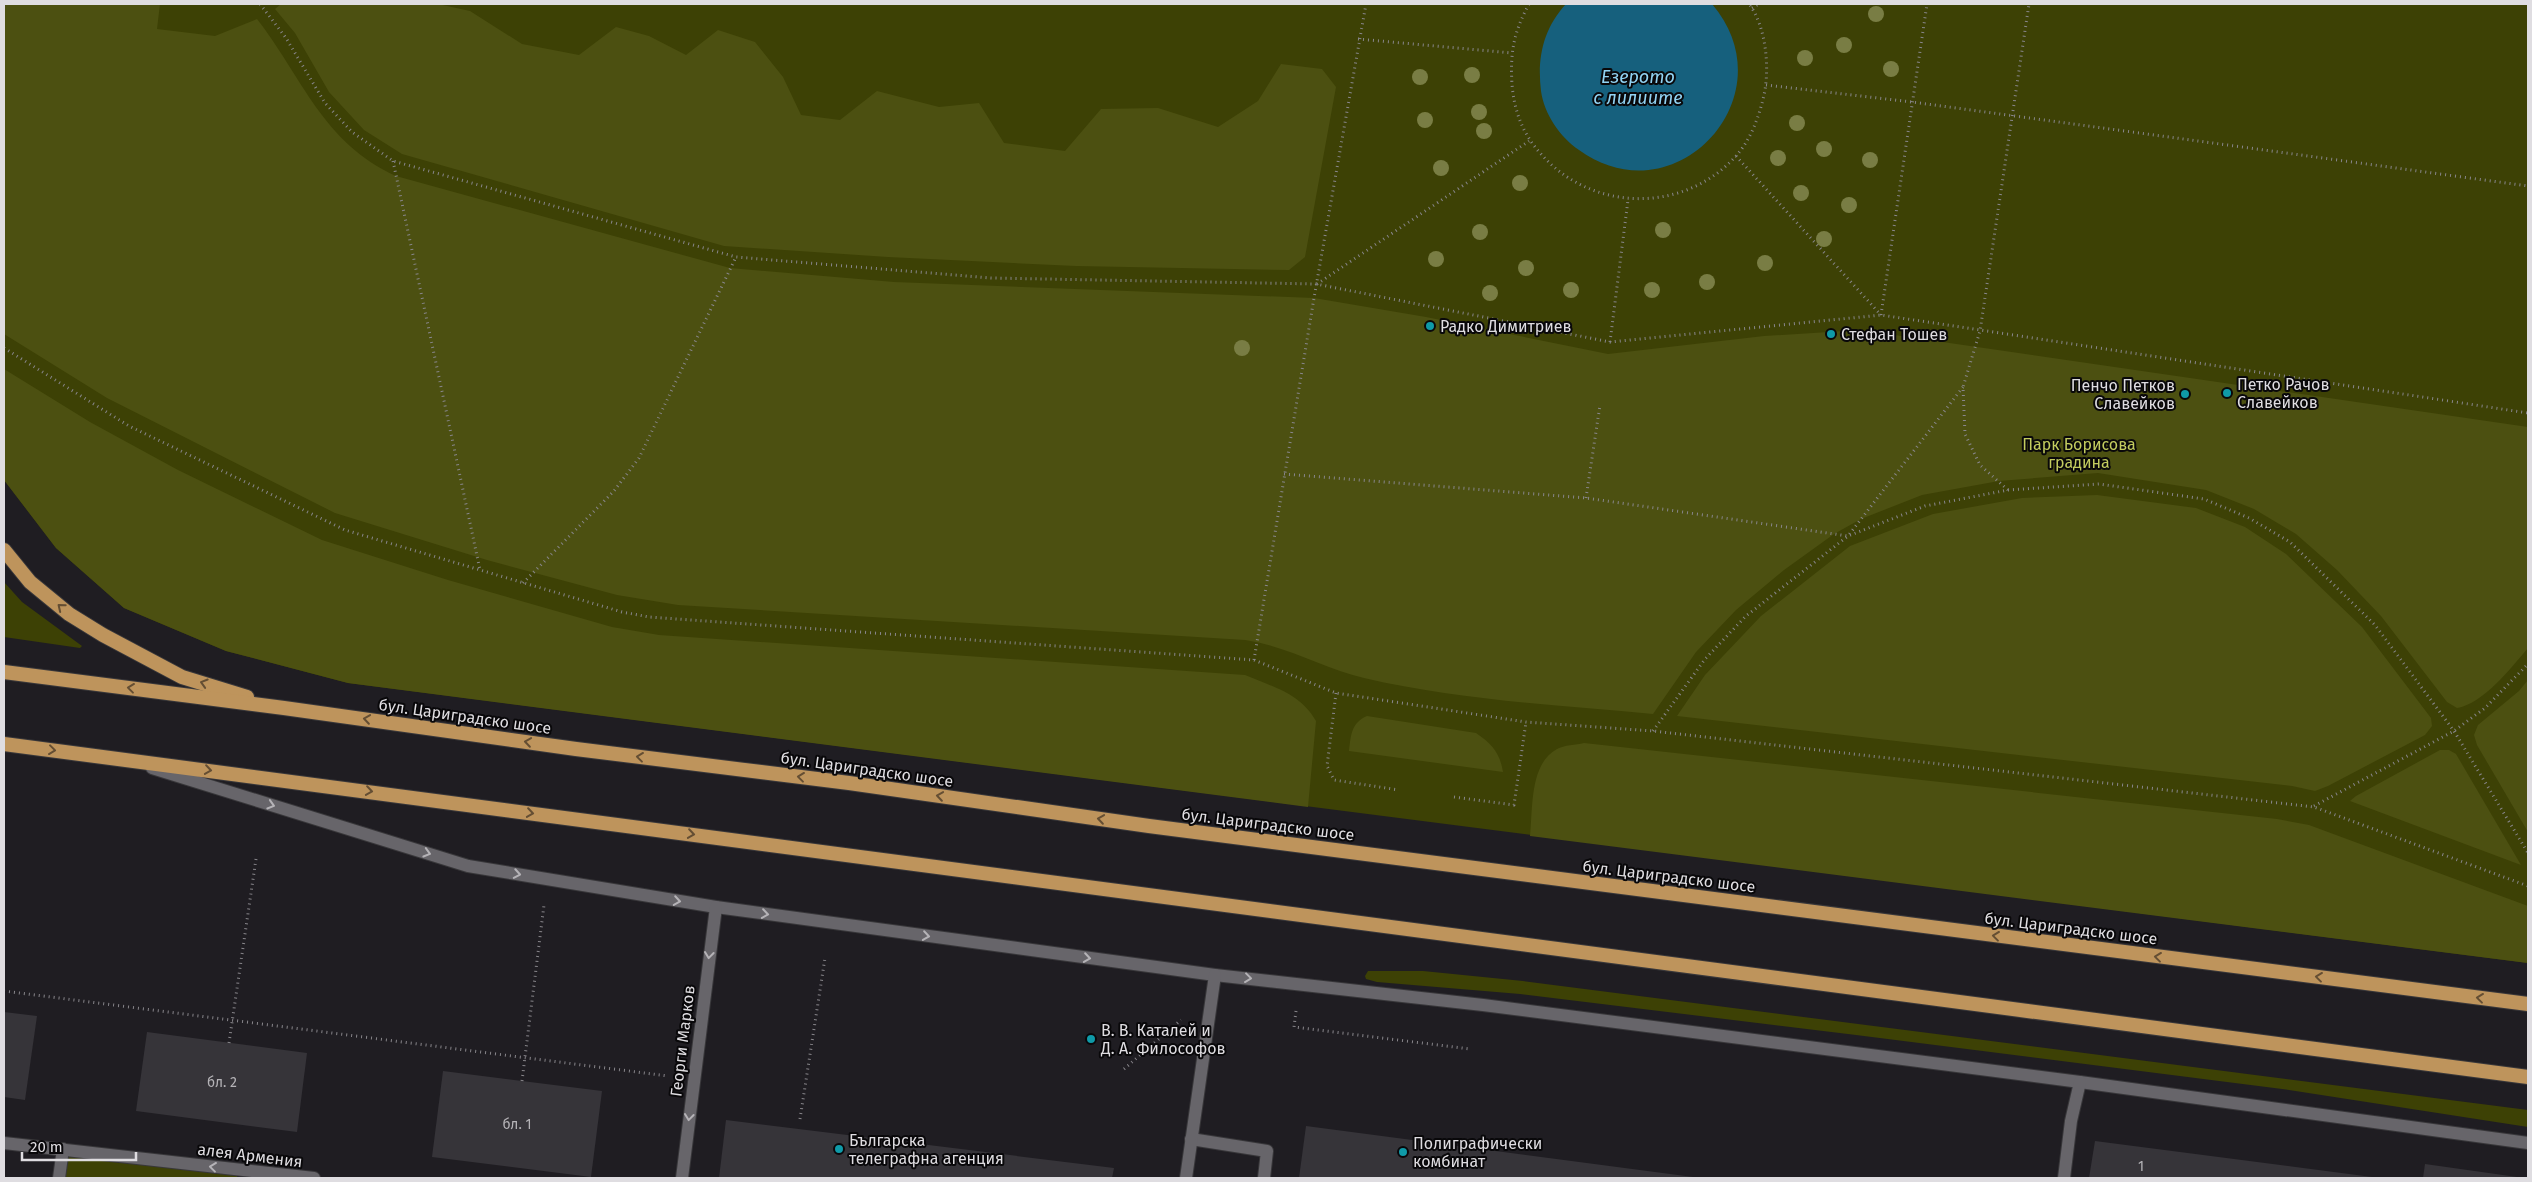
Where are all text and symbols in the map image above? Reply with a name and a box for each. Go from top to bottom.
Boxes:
water label: Езерото с лилиите [1593,66,1683,109]
place label: Радко Димитриев [1440,317,1572,336]
marker: Радко Димитриев [1424,320,1436,332]
place label: Стефан Тошев [1841,325,1947,344]
marker: Стефан Тошев [1825,328,1837,340]
place label: Петко Рачов Славейков [2237,375,2329,412]
place label: Пенчо Петков Славейков [2071,376,2175,413]
marker: Петко Рачов Славейков [2221,387,2233,399]
marker: Пенчо Петков Славейков [2179,388,2191,400]
park label: Парк Борисова градина [2022,435,2136,472]
one-way arrow [58,605,67,613]
one-way arrow [200,679,208,689]
one-way arrow [127,683,135,694]
street label: бул. Цариградско шосе [377,695,552,738]
one-way arrow [363,715,371,725]
one-way arrow [524,737,532,748]
one-way arrow [48,744,56,755]
street label: бул. Цариградско шосе [779,748,954,791]
one-way arrow [635,752,643,763]
one-way arrow [204,764,212,775]
one-way arrow [797,772,805,783]
one-way arrow [365,785,373,796]
one-way arrow [936,791,944,802]
one-way arrow [267,800,275,810]
street label: бул. Цариградско шосе [1180,804,1355,845]
one-way arrow [526,807,534,817]
one-way arrow [1097,814,1105,825]
one-way arrow [687,828,695,839]
one-way arrow [422,848,430,858]
street label: бул. Цариградско шосе [1581,856,1756,897]
one-way arrow [512,868,521,878]
one-way arrow [672,895,681,905]
one-way arrow [761,908,769,919]
street label: бул. Цариградско шосе [1983,908,2158,949]
one-way arrow [922,930,930,941]
one-way arrow [1992,931,2000,942]
one-way arrow [704,952,715,960]
one-way arrow [1082,952,1091,962]
one-way arrow [2153,952,2162,962]
one-way arrow [1244,972,1252,983]
one-way arrow [2314,973,2323,983]
street label: Георги Марков [666,984,699,1098]
one-way arrow [2476,993,2484,1004]
place label: В. В. Каталей и Д. А. Философов [1100,1021,1226,1058]
marker: В. В. Каталей и Д. А. Философов [1085,1033,1097,1045]
house number: бл. 2 [207,1074,237,1091]
one-way arrow [684,1113,695,1121]
house number: бл. 1 [502,1116,532,1133]
scale bar [22,1130,136,1162]
place label: Българска телеграфна агенция [849,1131,1004,1168]
place label: Полиграфически комбинат [1413,1134,1542,1171]
text: 20 m [30,1138,63,1156]
street label: алея Армения [196,1140,303,1171]
marker: Българска телеграфна агенция [833,1143,845,1155]
marker: Полиграфически комбинат [1397,1146,1409,1158]
house number: 1 [2138,1158,2144,1175]
one-way arrow [209,1162,217,1173]

